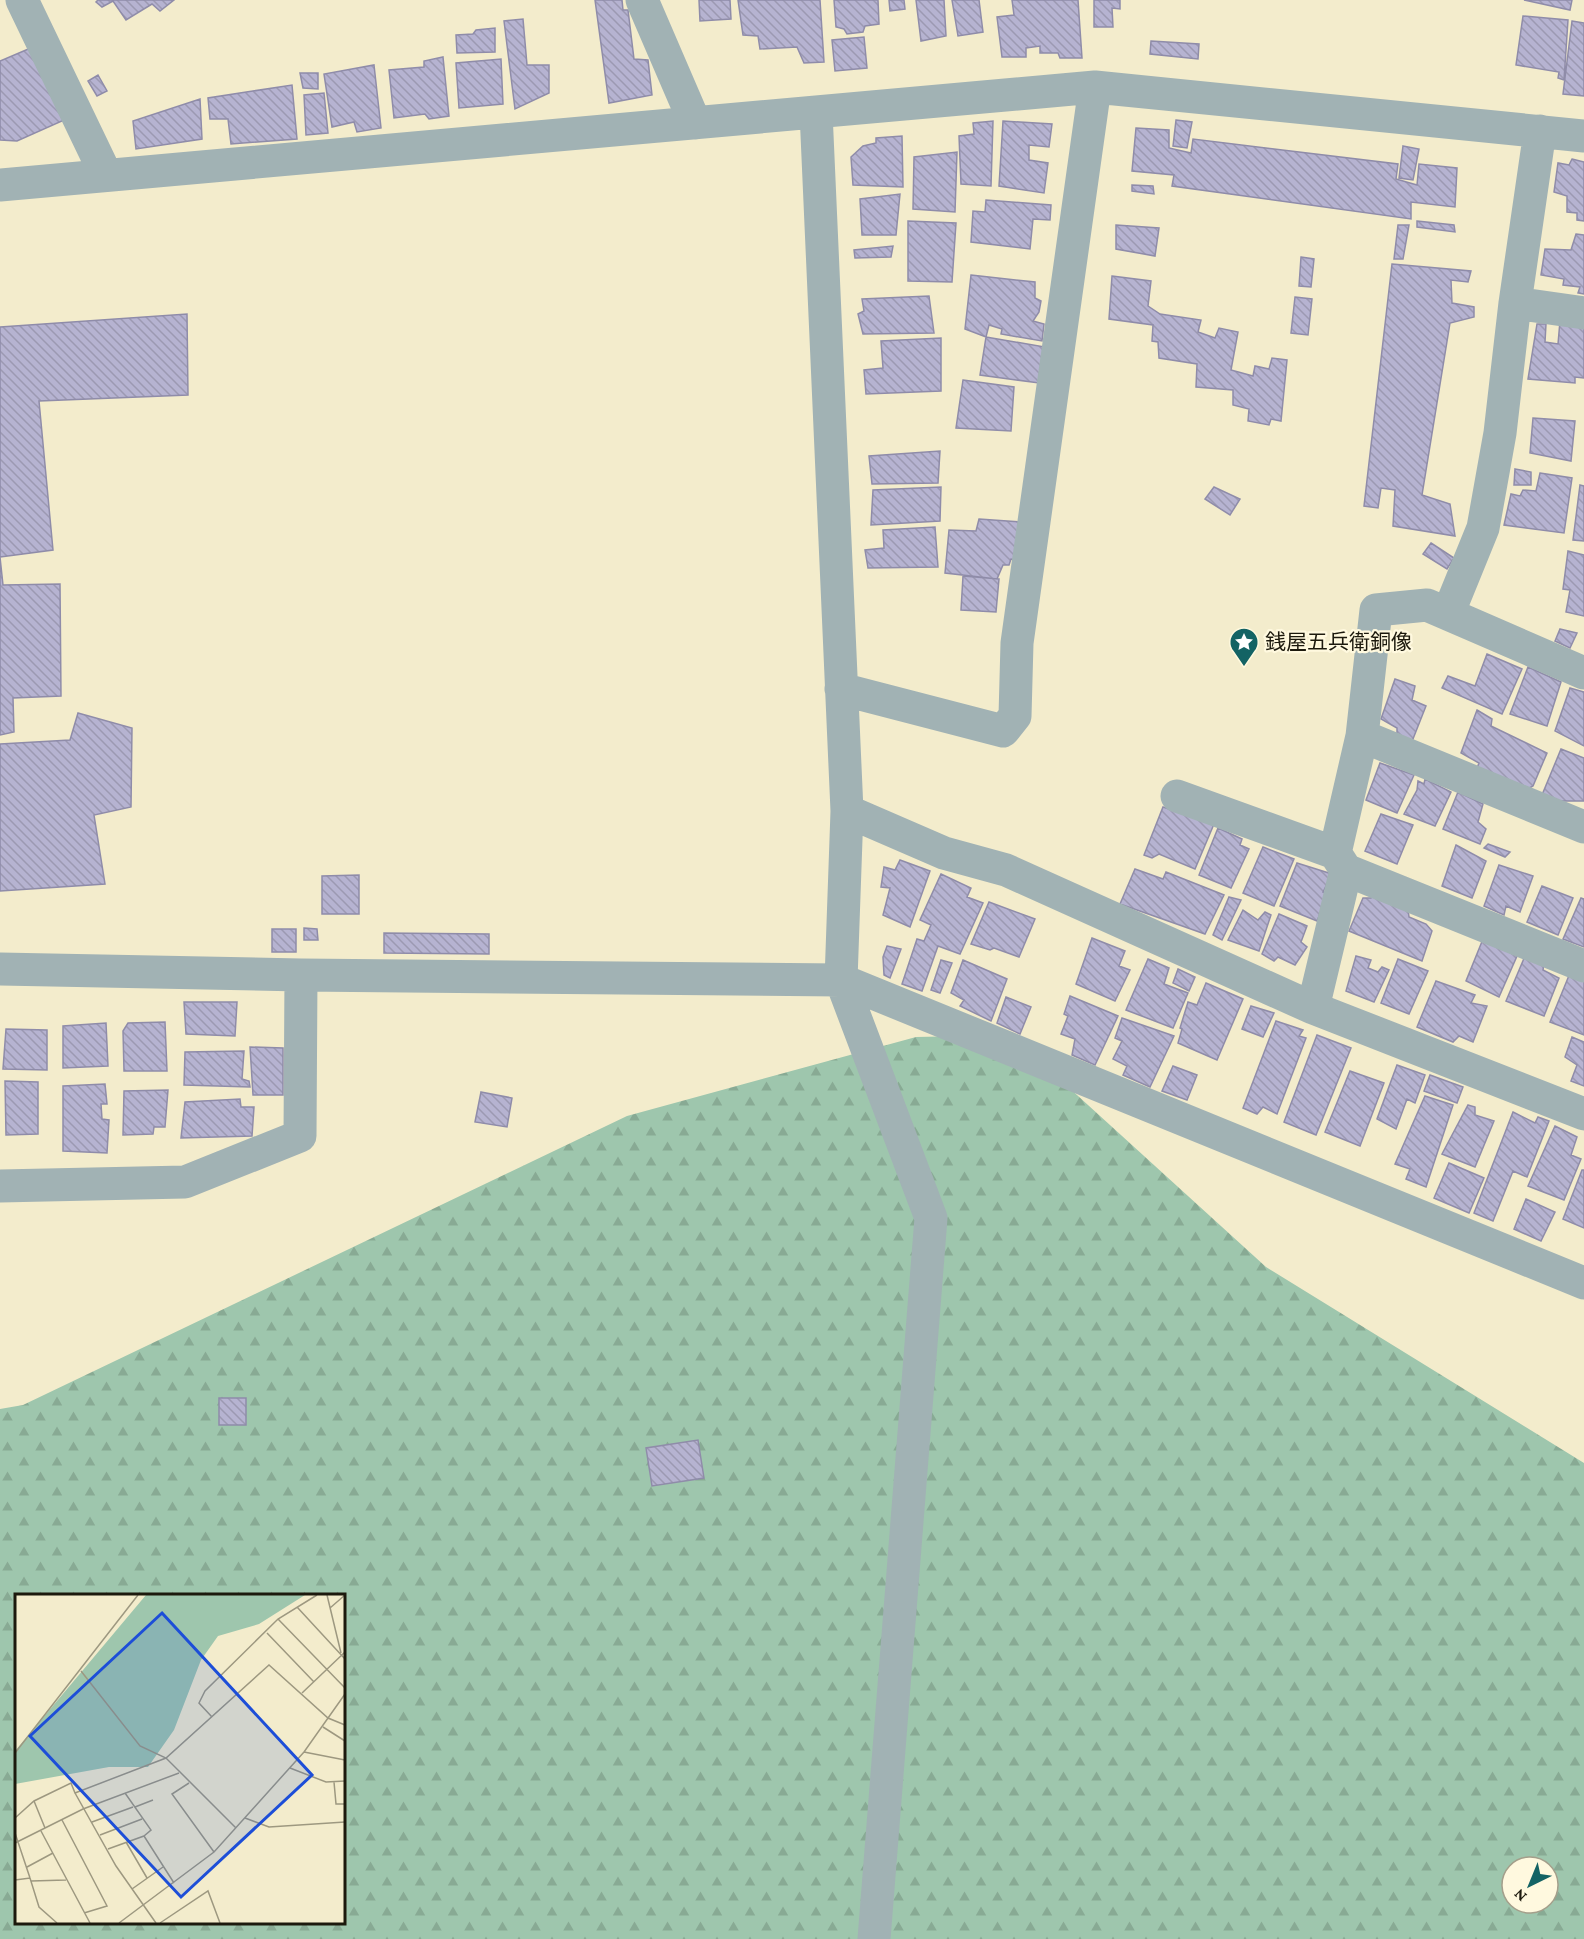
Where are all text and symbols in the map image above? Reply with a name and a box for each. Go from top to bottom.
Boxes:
place icon: 銭屋五兵衛銅像 [1228,626,1260,668]
place label: 銭屋五兵衛銅像 [1265,630,1412,654]
inset map [15,1594,345,1924]
north arrow [1500,1855,1560,1915]
text: N [1510,1886,1530,1906]

